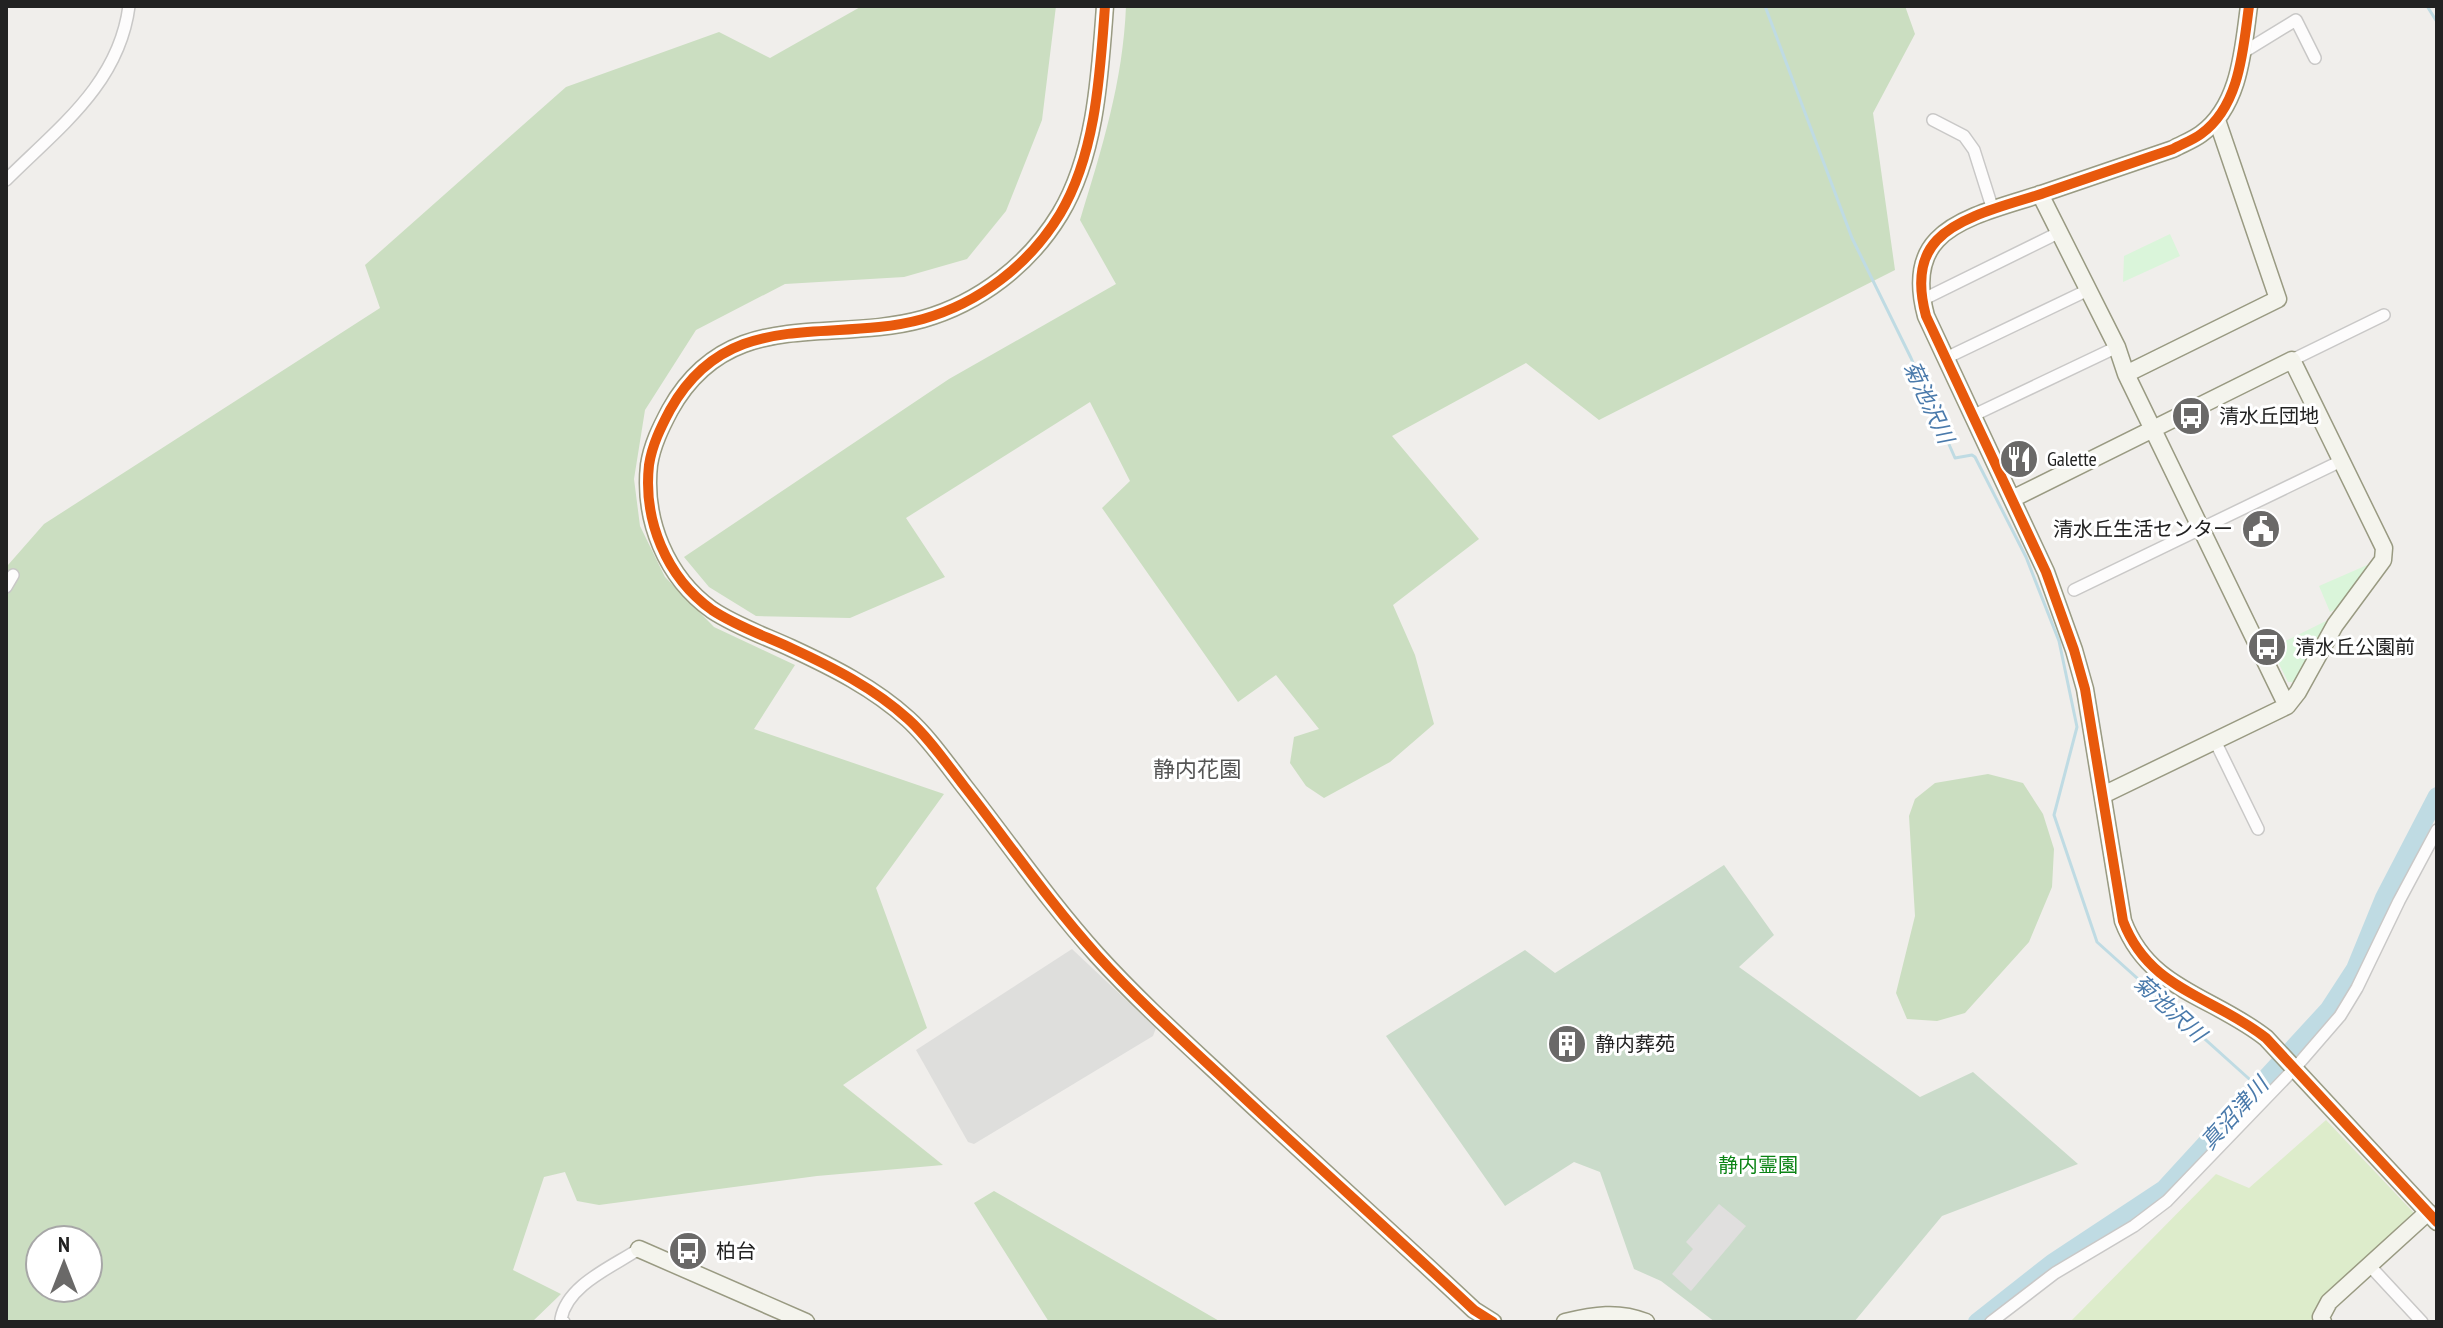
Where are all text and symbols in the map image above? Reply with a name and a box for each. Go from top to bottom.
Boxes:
water label: 菊池沢川 [1898,356,1961,450]
bus stop icon: 清水丘団地 [2170,395,2212,437]
place label: 清水丘団地 [2219,403,2319,429]
restaurant icon: Galette [1998,438,2040,480]
place label: Galette [2047,446,2097,472]
public building icon: 清水丘生活センター [2240,508,2282,550]
place label: 清水丘生活センター [2053,516,2233,542]
bus stop icon: 清水丘公園前 [2246,626,2288,668]
place label: 清水丘公園前 [2295,634,2415,660]
district label: 静内花園 [1153,755,1241,783]
water label: 菊池沢川 [2128,968,2214,1049]
building icon: 静内葬苑 [1546,1023,1588,1065]
place label: 静内葬苑 [1595,1031,1675,1057]
water label: 真沼津川 [2194,1069,2275,1155]
park label: 静内霊園 [1718,1152,1798,1178]
north arrow [24,1224,104,1304]
text: N [58,1230,70,1258]
bus stop icon: 柏台 [667,1230,709,1272]
place label: 柏台 [716,1238,756,1264]

